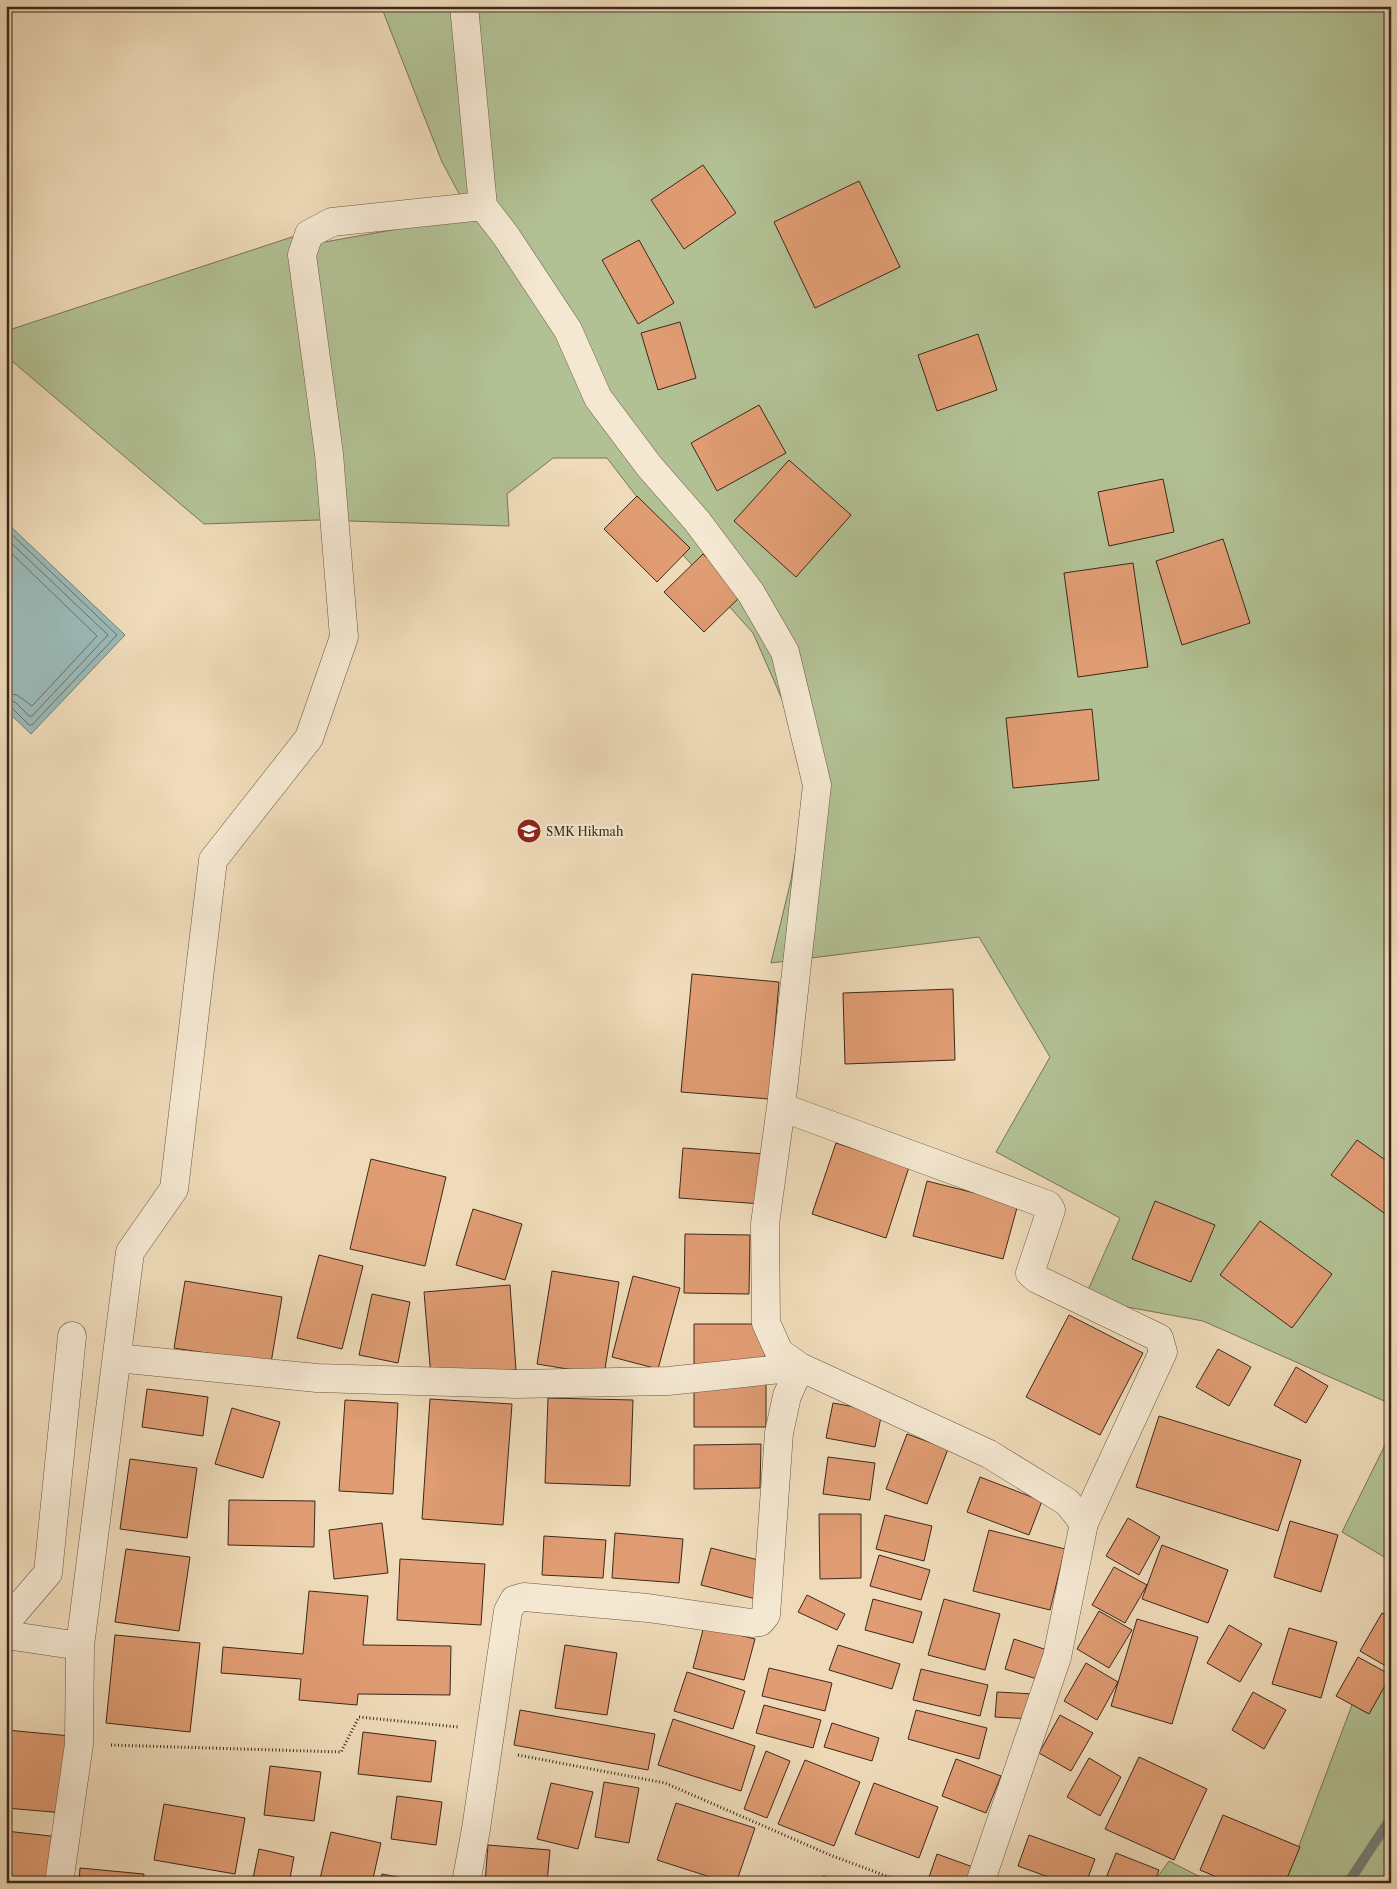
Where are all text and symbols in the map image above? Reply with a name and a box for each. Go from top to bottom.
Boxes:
school or university icon: SMK Hikmah [516,818,542,844]
place label: SMK Hikmah [546,824,624,839]

